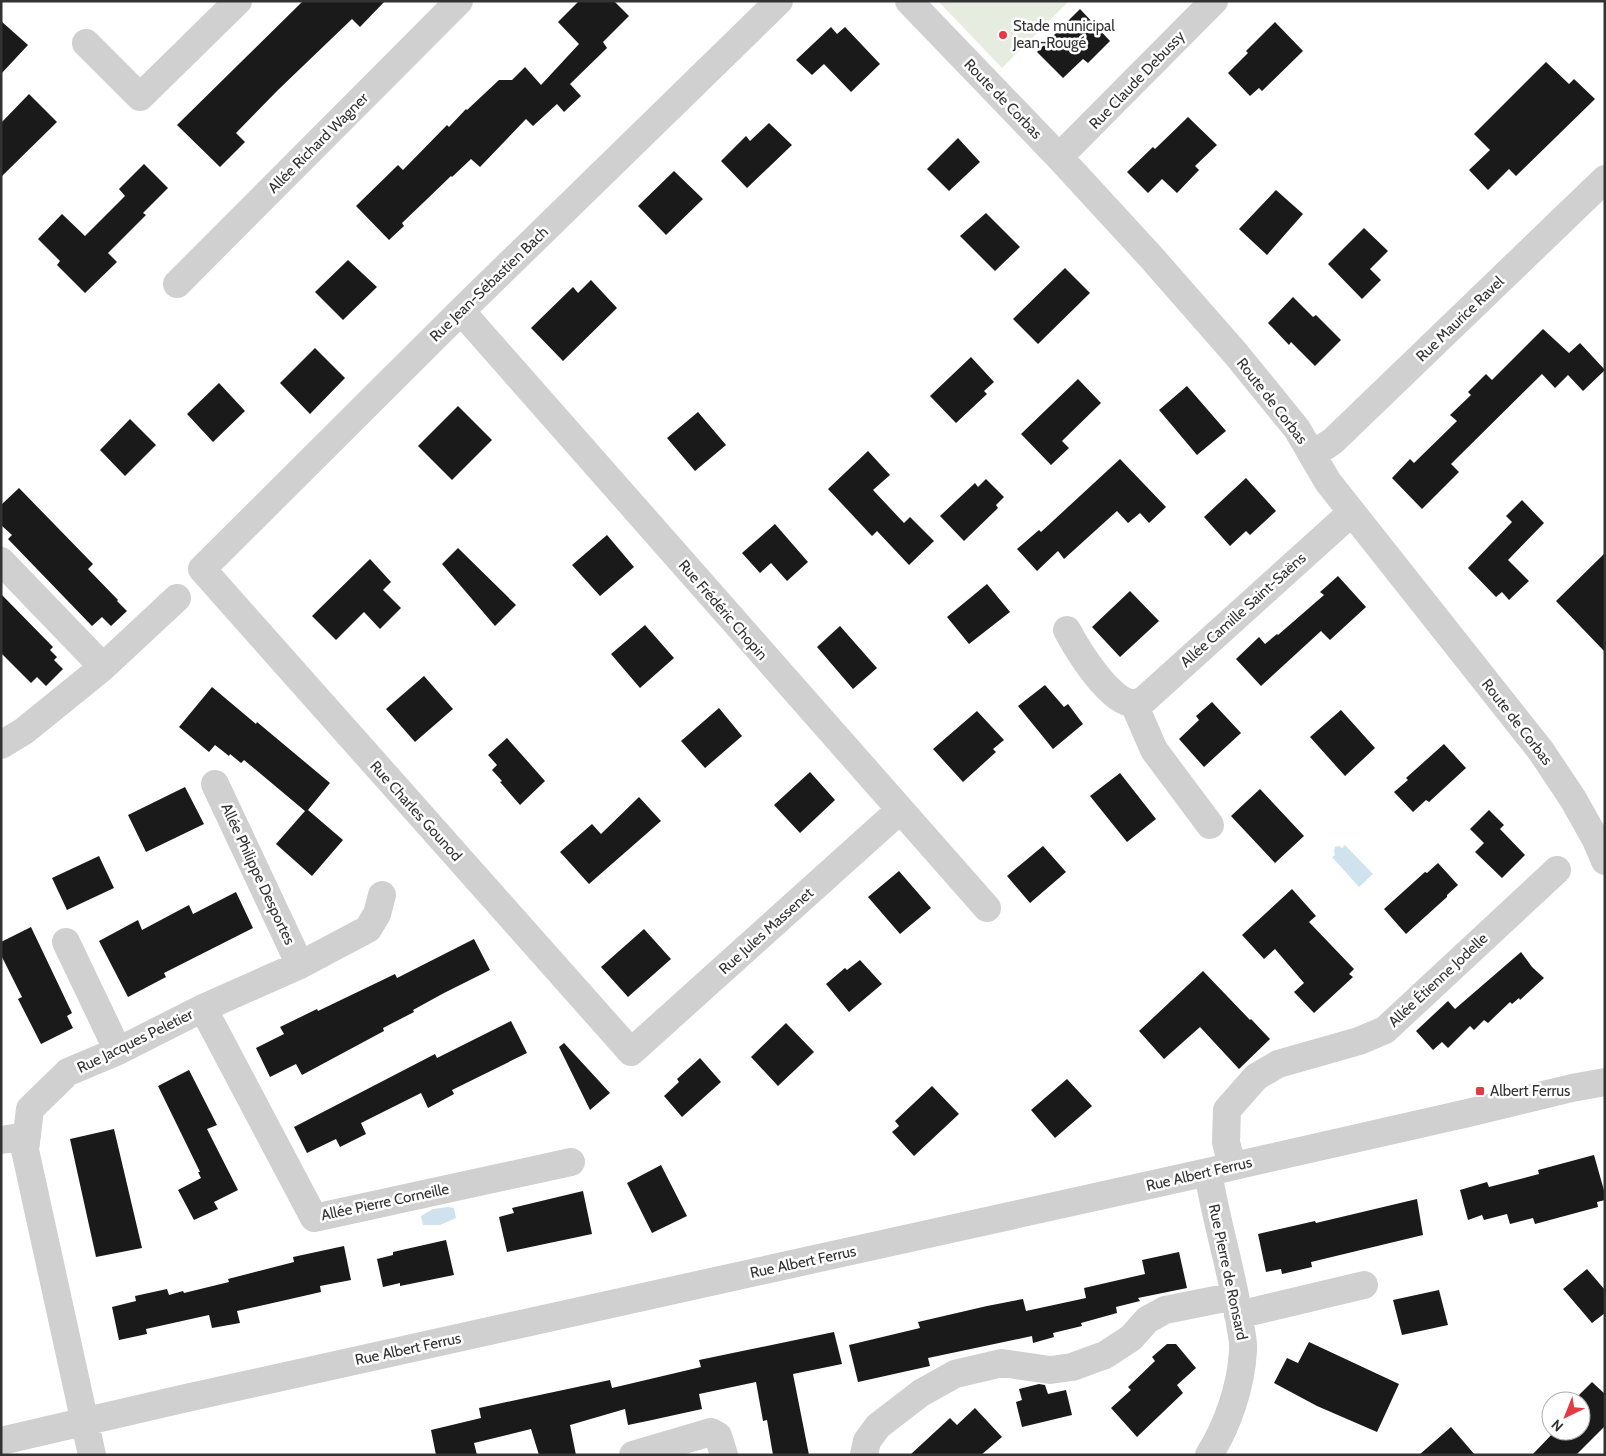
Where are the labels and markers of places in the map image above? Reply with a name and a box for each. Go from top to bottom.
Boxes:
place label: Stade municipal Jean-Rougé [1012,17,1115,52]
marker: Stade municipal Jean-Rougé [997,29,1009,41]
place label: Albert Ferrus [1490,1082,1570,1100]
marker: Albert Ferrus [1474,1085,1486,1097]

